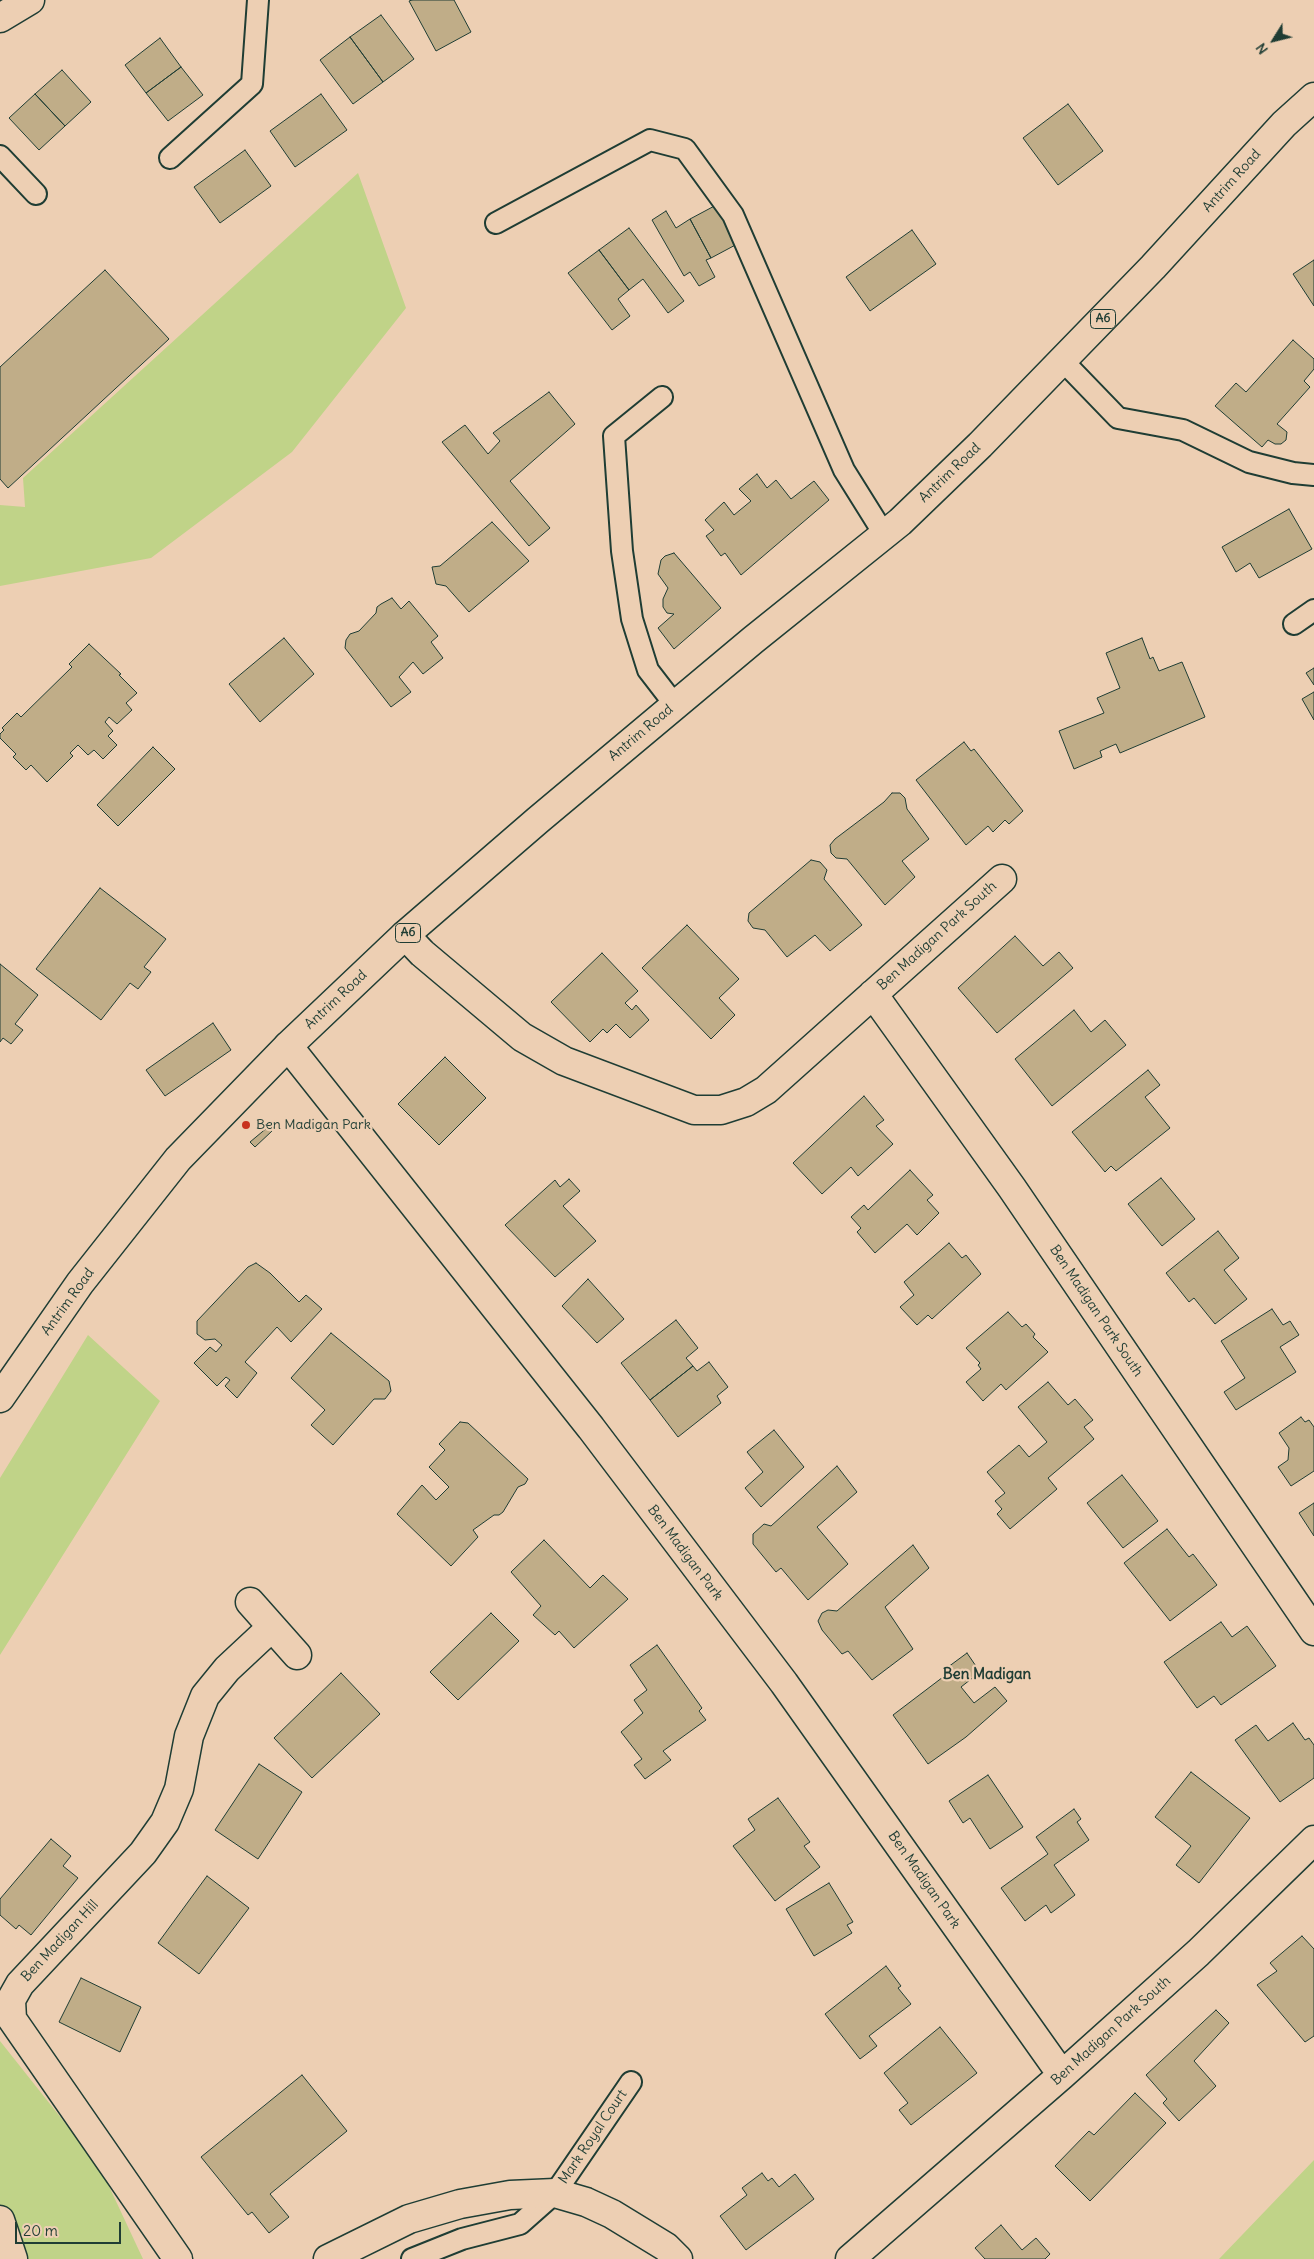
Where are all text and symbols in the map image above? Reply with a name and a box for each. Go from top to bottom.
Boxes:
north arrow [1249,15,1299,65]
text: N [1252,40,1272,58]
street label: Antrim Road [1199,146,1265,216]
road number: A6 [1090,310,1116,328]
street label: Antrim Road [916,440,984,506]
street label: Antrim Road [605,701,677,765]
street label: Ben Madigan Park South [874,878,1000,994]
road number: A6 [396,924,420,942]
street label: Antrim Road [301,967,371,1033]
place label: Ben Madigan Park [256,1117,371,1133]
marker: Ben Madigan Park [240,1119,252,1131]
street label: Ben Madigan Park South [1046,1242,1146,1380]
street label: Antrim Road [38,1265,98,1339]
street label: Ben Madigan Park [644,1502,726,1604]
district label: Ben Madigan [943,1666,1031,1684]
street label: Ben Madigan Park [884,1828,964,1932]
street label: Ben Madigan Hill [18,1897,102,1985]
street label: Ben Madigan Park South [1048,1973,1174,2089]
street label: Mark Royal Court [555,2087,631,2187]
scale bar [18,2212,124,2244]
text: 20 m [23,2221,58,2240]

